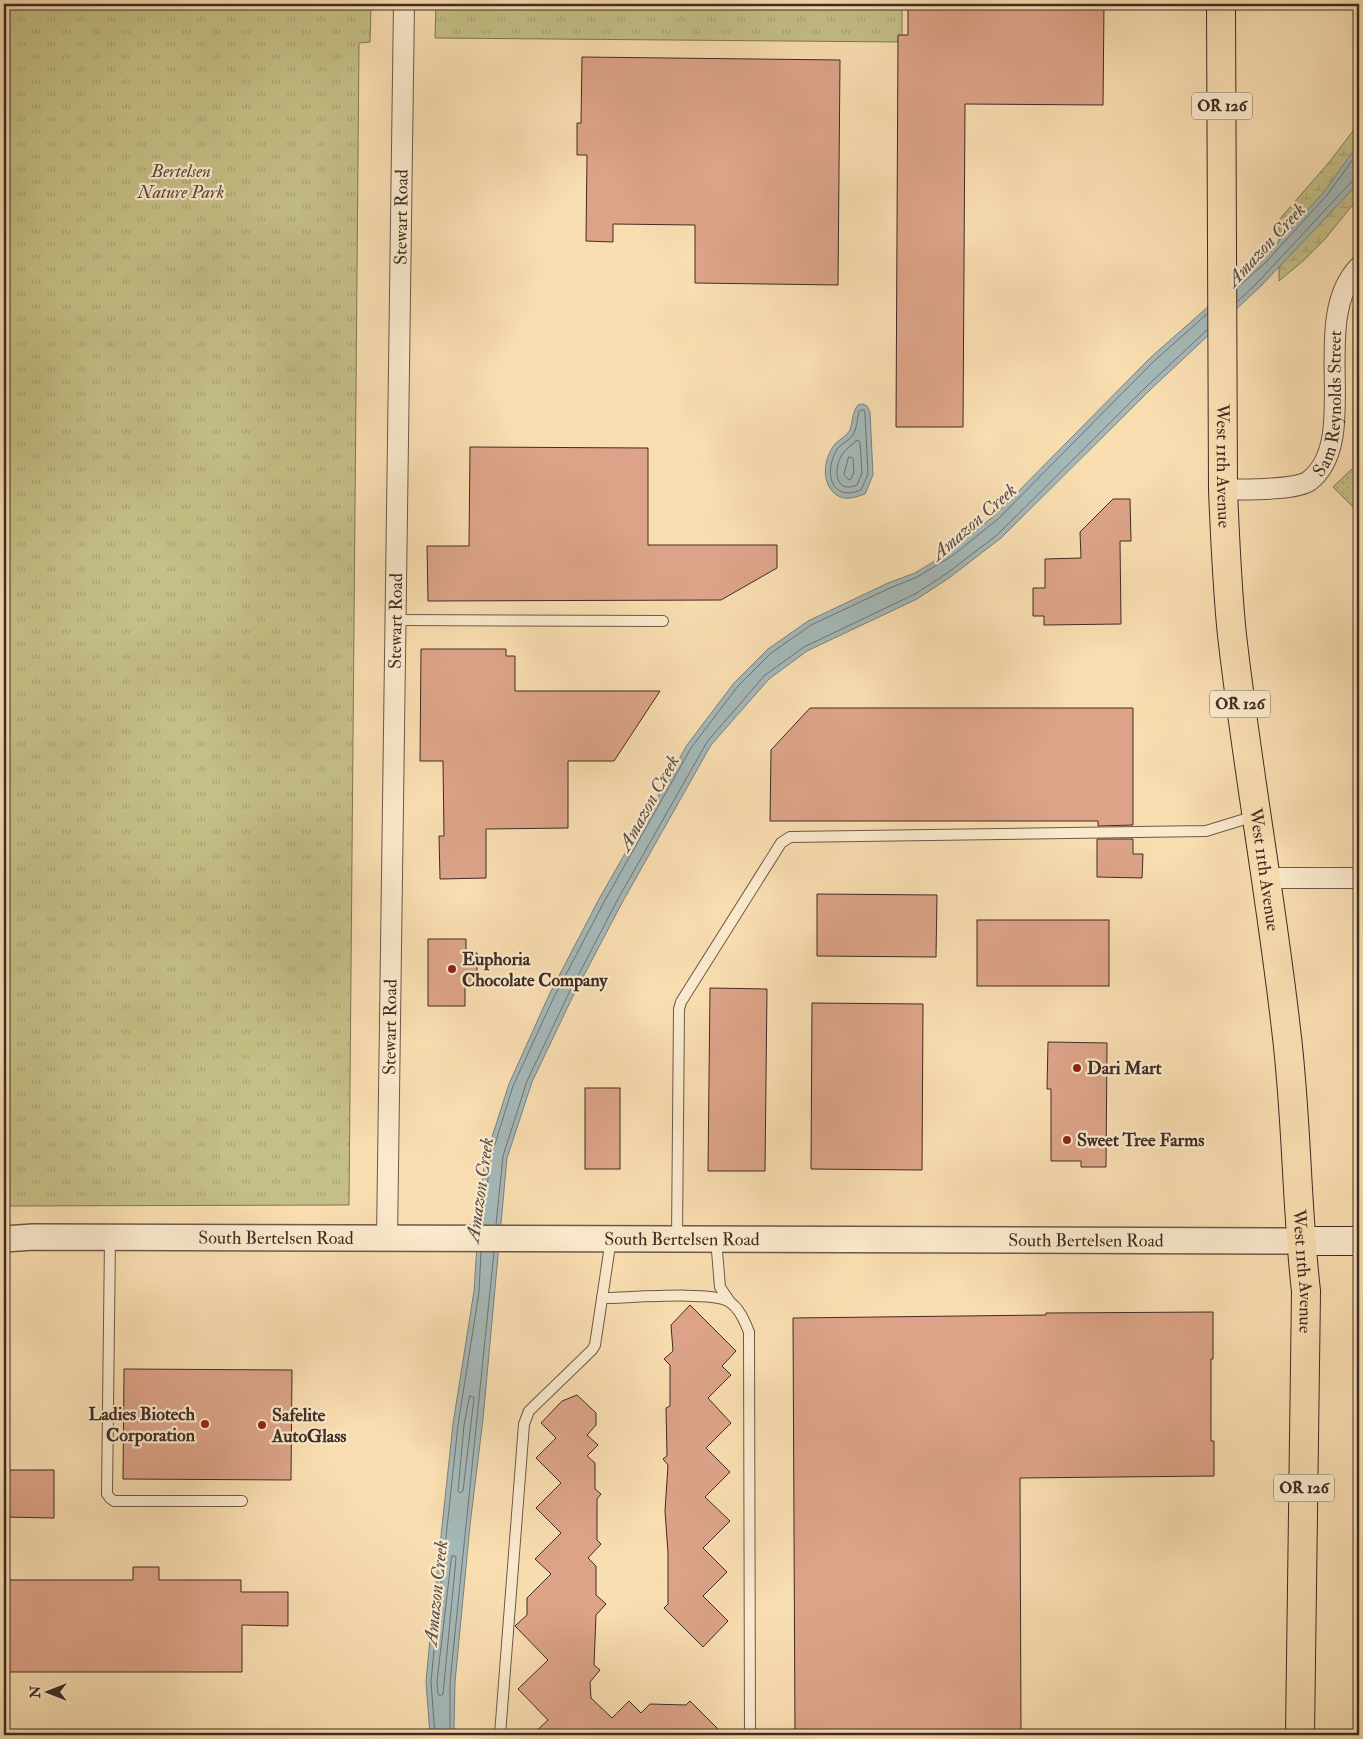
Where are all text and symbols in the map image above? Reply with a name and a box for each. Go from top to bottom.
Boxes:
road number: OR 126 [1192,92,1252,120]
park label: Bertelsen Nature Park [137,160,224,204]
street label: Stewart Road [389,169,413,265]
water label: Amazon Creek [1220,198,1311,293]
street label: Sam Reynolds Street [1307,329,1347,481]
street label: West 11th Avenue [1211,403,1236,529]
water label: Amazon Creek [925,478,1022,567]
street label: Stewart Road [383,573,408,669]
road number: OR 126 [1210,691,1270,718]
water label: Amazon Creek [612,751,685,857]
street label: West 11th Avenue [1244,805,1285,933]
place label: Euphoria Chocolate Company [462,948,609,992]
marker: Euphoria Chocolate Company [446,963,458,975]
street label: Stewart Road [378,979,402,1075]
place label: Dari Mart [1087,1057,1162,1080]
marker: Dari Mart [1071,1062,1083,1074]
place label: Sweet Tree Farms [1077,1129,1204,1152]
marker: Sweet Tree Farms [1061,1134,1073,1146]
water label: Amazon Creek [460,1136,499,1246]
street label: West 11th Avenue [1288,1208,1318,1334]
street label: South Bertelsen Road [198,1226,354,1250]
street label: South Bertelsen Road [604,1227,760,1251]
street label: South Bertelsen Road [1008,1229,1164,1252]
place label: Ladies Biotech Corporation [88,1403,196,1447]
place label: Safelite AutoGlass [271,1404,347,1448]
marker: Ladies Biotech Corporation [199,1418,211,1430]
marker: Safelite AutoGlass [256,1419,268,1431]
road number: OR 126 [1274,1475,1334,1502]
water label: Amazon Creek [418,1539,453,1649]
north arrow [22,1666,72,1716]
text: N [27,1685,44,1699]

